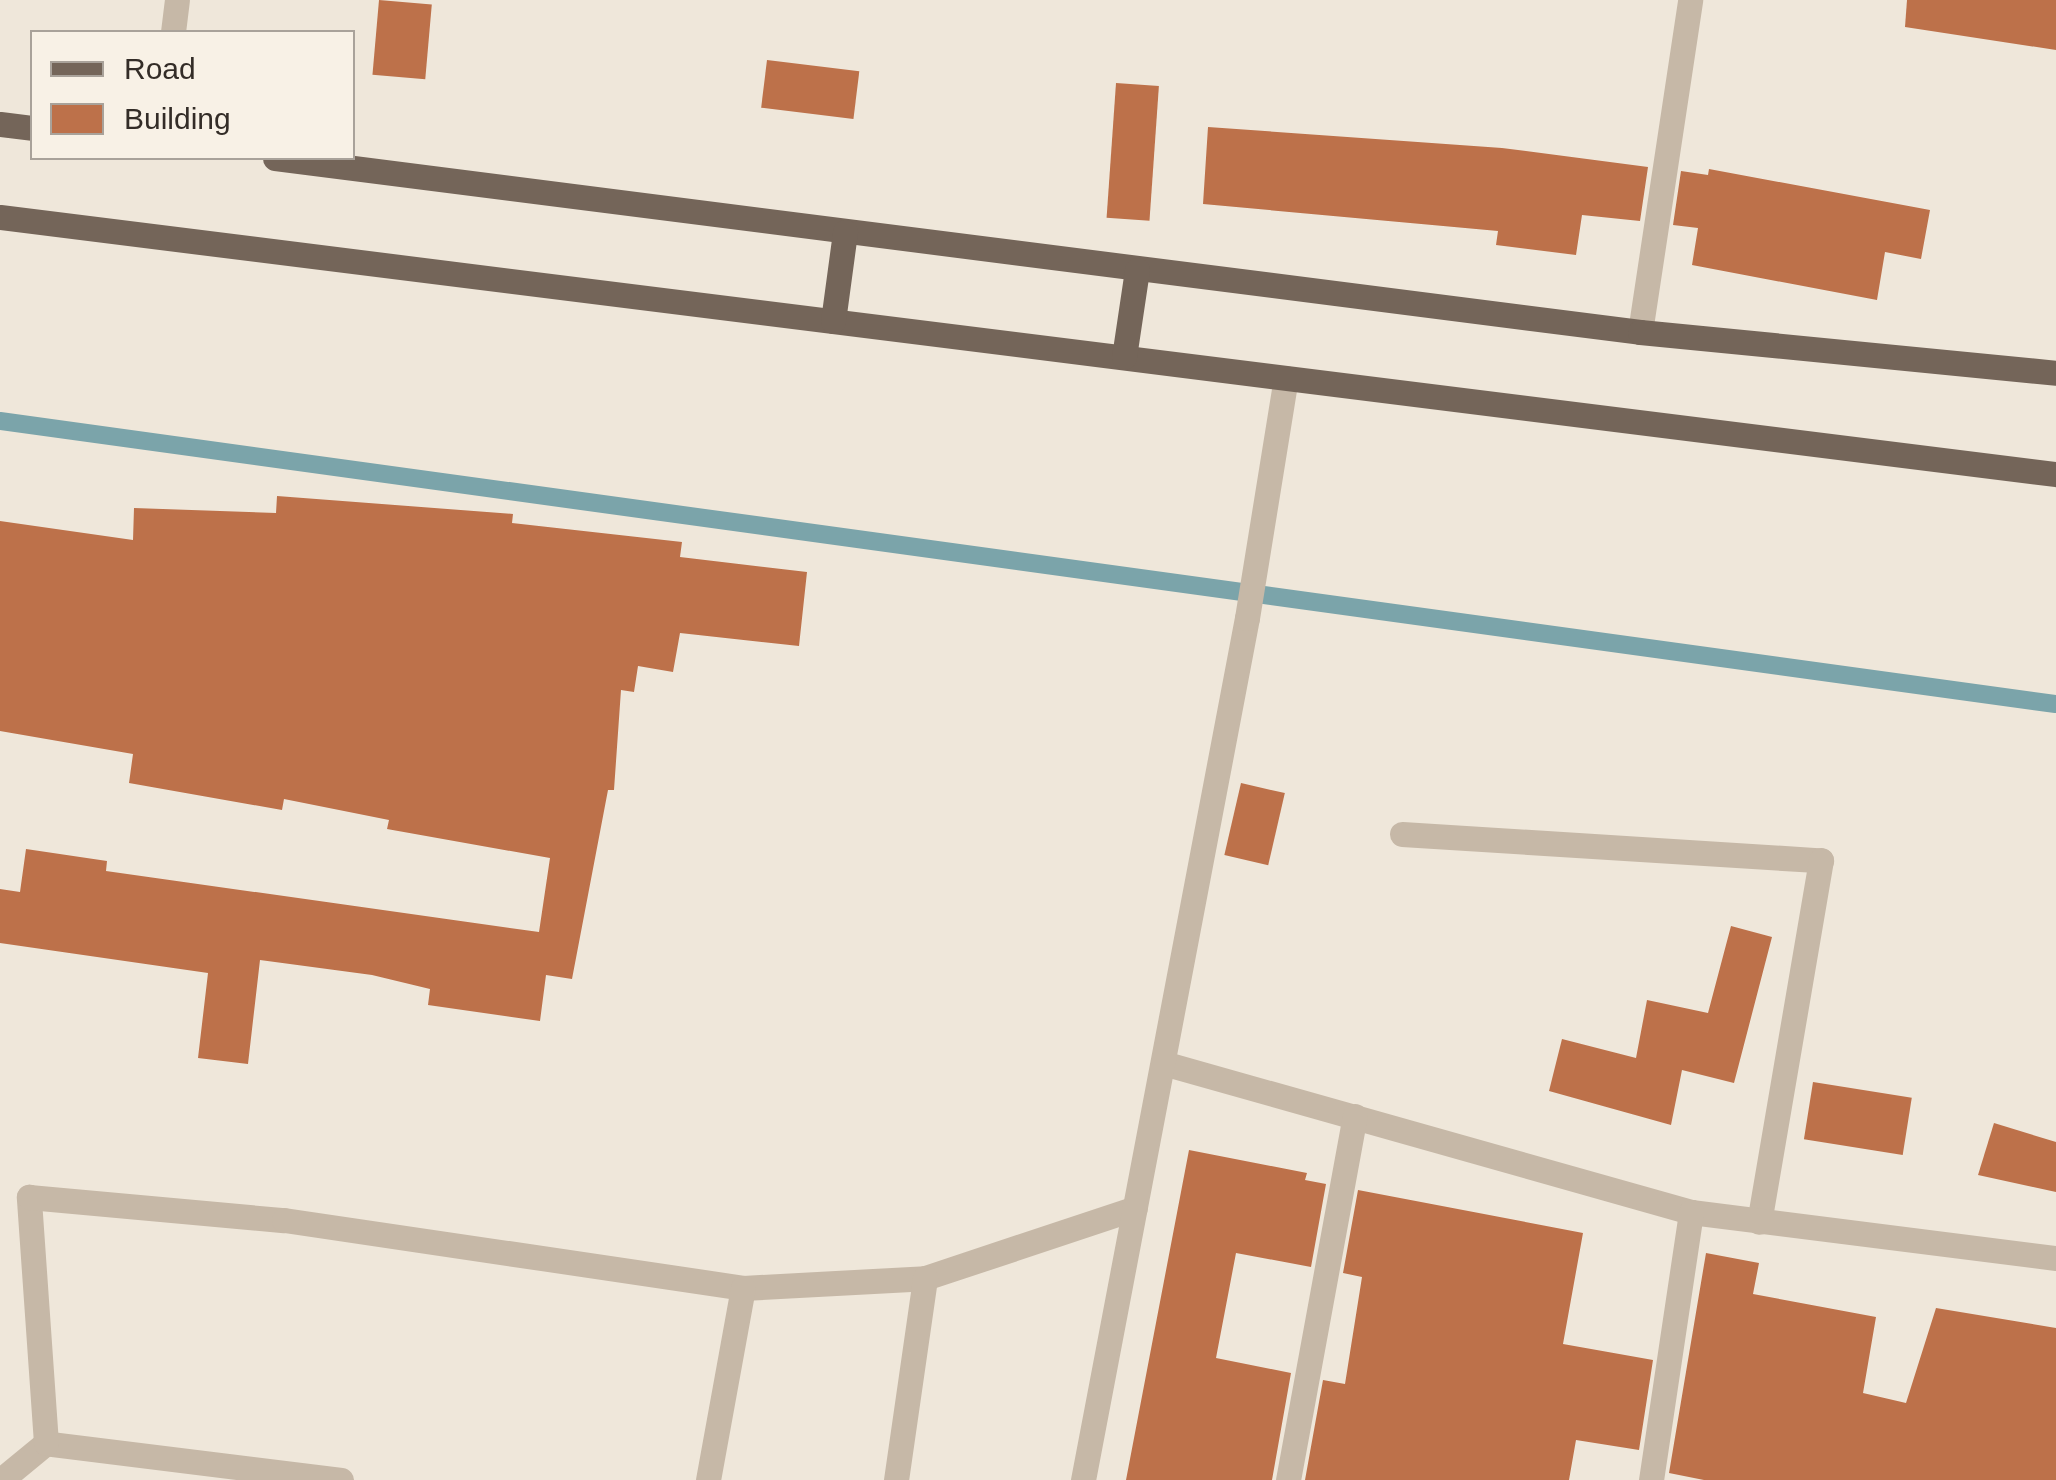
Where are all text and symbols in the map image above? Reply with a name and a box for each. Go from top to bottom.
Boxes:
legend [30,30,355,160]
text: Road [124,52,196,85]
text: Building [124,102,231,135]

